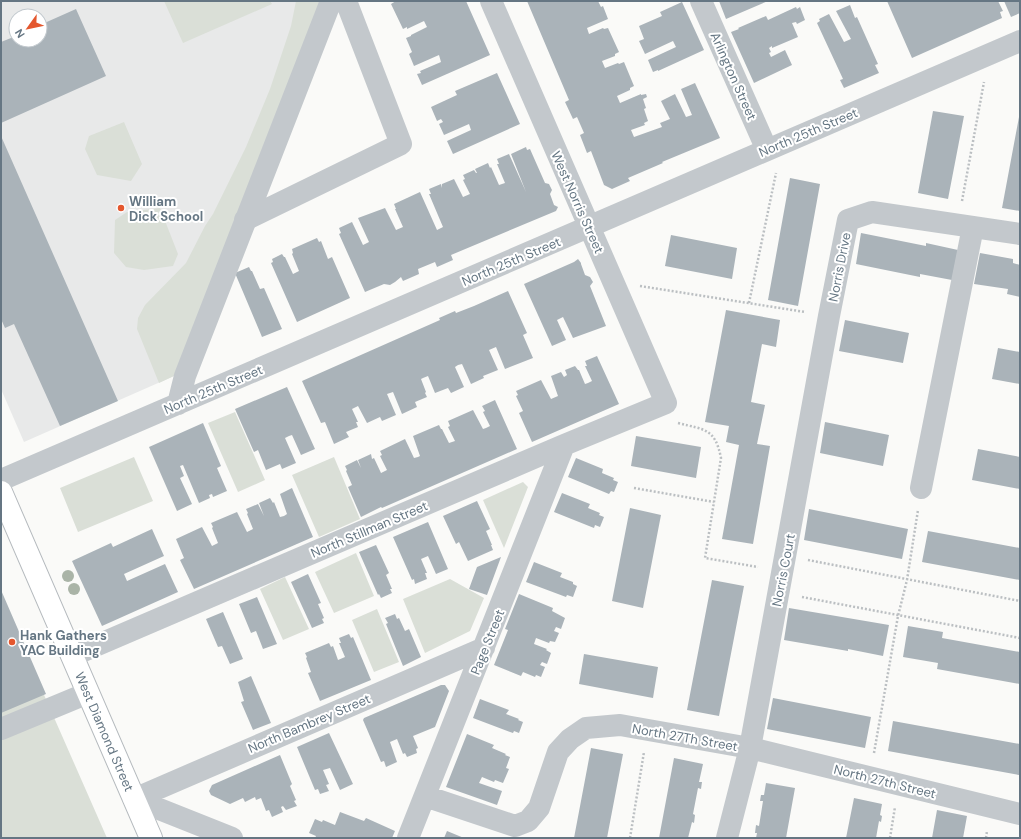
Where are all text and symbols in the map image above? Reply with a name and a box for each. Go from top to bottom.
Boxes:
north arrow [8,8,48,48]
text: N [12,26,28,41]
street label: Arlington Street [707,30,761,123]
street label: North 25th Street [756,104,860,161]
street label: West Norris Street [547,148,608,256]
place label: William Dick School [129,193,203,225]
marker: William Dick School [116,203,126,213]
street label: Norris Drive [824,231,855,303]
street label: North 25th Street [459,233,563,290]
street label: North 25th Street [161,361,265,418]
street label: North Stillman Street [308,497,430,562]
street label: Norris Court [768,532,799,608]
street label: Page Street [467,607,508,677]
place label: Hank Gathers YAC Building [20,627,107,659]
marker: Hank Gathers YAC Building [7,637,17,647]
street label: West Diamond Street [71,669,138,794]
street label: North Bambrey Street [245,690,373,757]
street label: North 27Th Street [631,720,739,755]
street label: North 27th Street [832,761,938,802]

